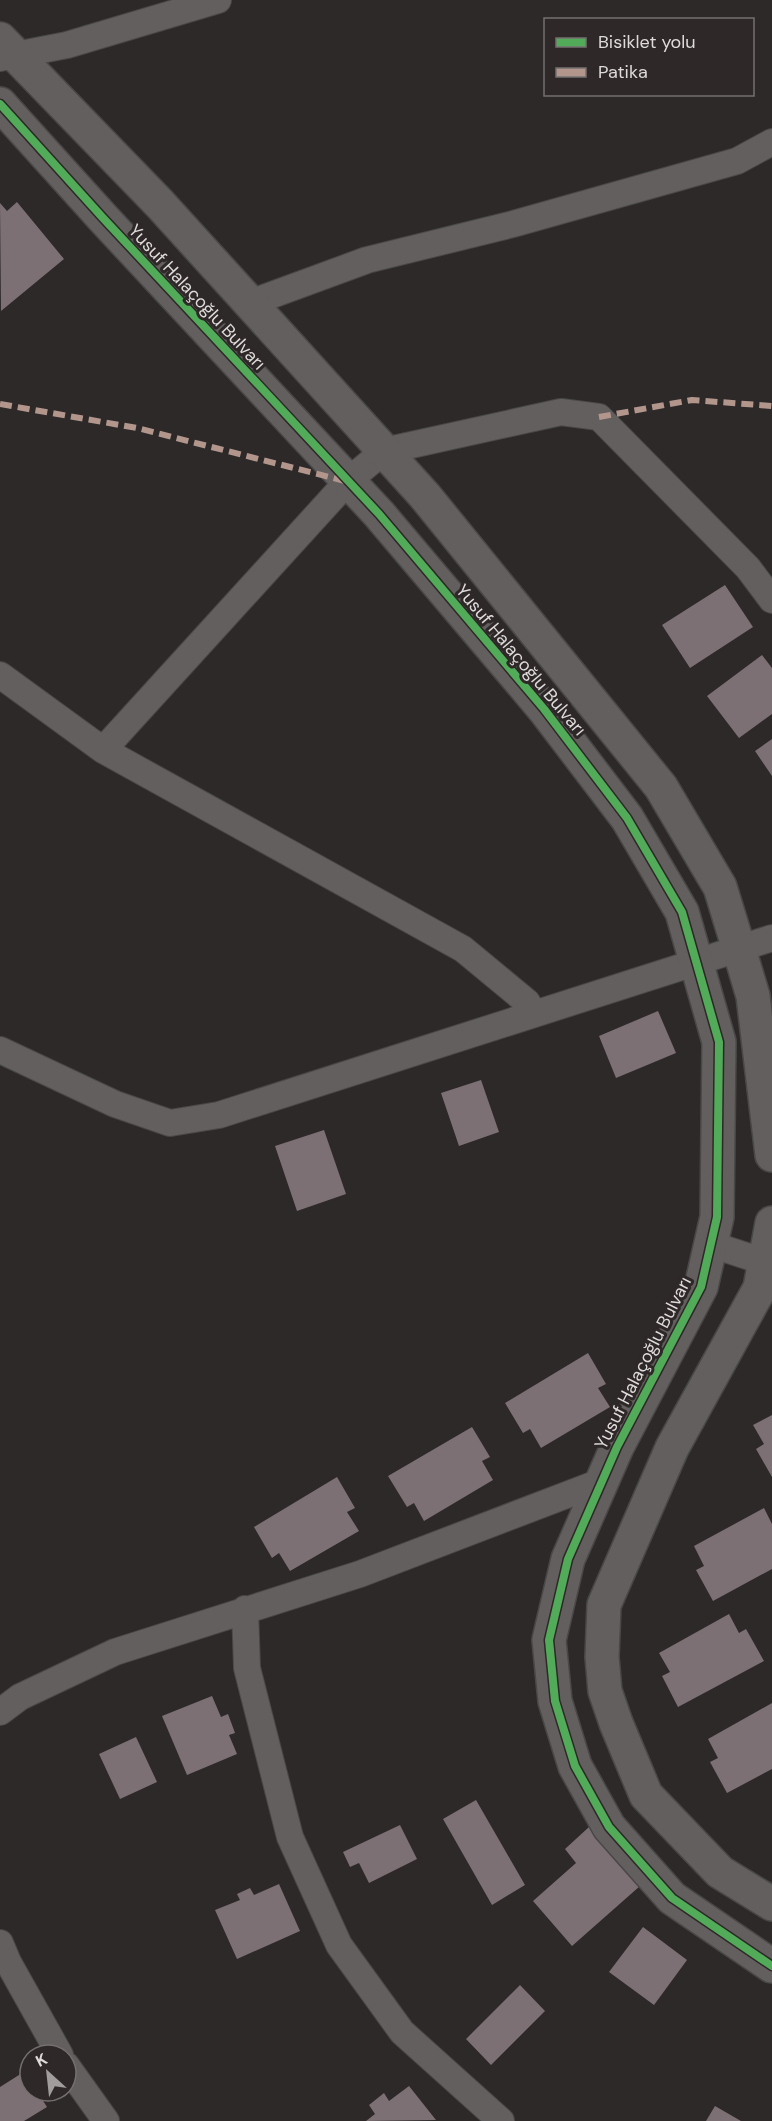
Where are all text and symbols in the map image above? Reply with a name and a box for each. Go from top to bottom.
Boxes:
legend [544,18,754,96]
text: Bisiklet yolu [598,30,696,54]
text: Patika [598,60,648,84]
street label: Yusuf Halaçoğlu Bulvarı [123,219,271,375]
street label: Yusuf Halaçoğlu Bulvarı [450,579,592,741]
street label: Yusuf Halaçoğlu Bulvarı [589,1273,697,1453]
north arrow [18,2043,78,2103]
text: K [32,2048,51,2072]

